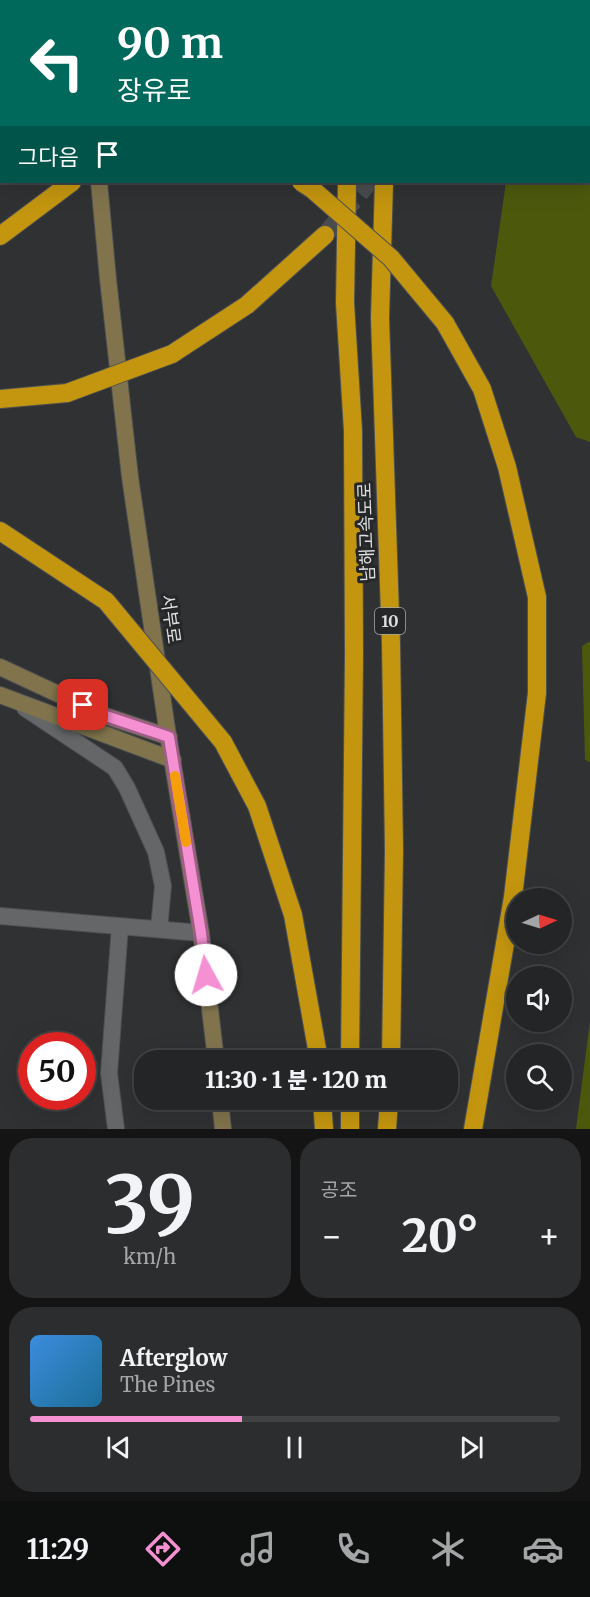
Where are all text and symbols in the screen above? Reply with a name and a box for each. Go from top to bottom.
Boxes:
text: 90 m [117,17,223,69]
icon: left [18,24,96,102]
text: 장유로 [117,73,192,107]
icon: arrive [91,138,124,171]
text: 그다음 [18,143,79,171]
street label: 남해고속도로 [353,482,379,582]
street label: 서부로 [156,593,186,645]
road number: 10 [375,608,405,634]
pin [57,679,108,730]
icon: arrive [66,688,99,721]
north arrow [506,888,572,954]
map controls [506,888,572,1110]
position arrow [174,943,238,1007]
button: sound [506,966,572,1032]
speed limit sign: 50 [18,1032,96,1110]
button: search [506,1044,572,1110]
text: 11:30 · 1 분 · 120 m [205,1066,387,1094]
text: 39 [104,1156,195,1254]
text: 공조 [321,1177,357,1202]
text: 20° [402,1208,479,1264]
text: − [321,1216,343,1257]
text: + [538,1216,560,1257]
text: km/h [123,1244,176,1269]
text: Afterglow [120,1344,227,1372]
text: The Pines [120,1372,215,1397]
icon: previous [102,1431,135,1464]
icon: pause [278,1431,311,1464]
icon: next [455,1431,488,1464]
icon: directions [142,1528,184,1570]
icon: music [237,1528,279,1570]
icon: phone [332,1528,374,1570]
icon: climate [427,1528,469,1570]
icon: car [522,1528,564,1570]
text: 11:29 [26,1532,89,1566]

